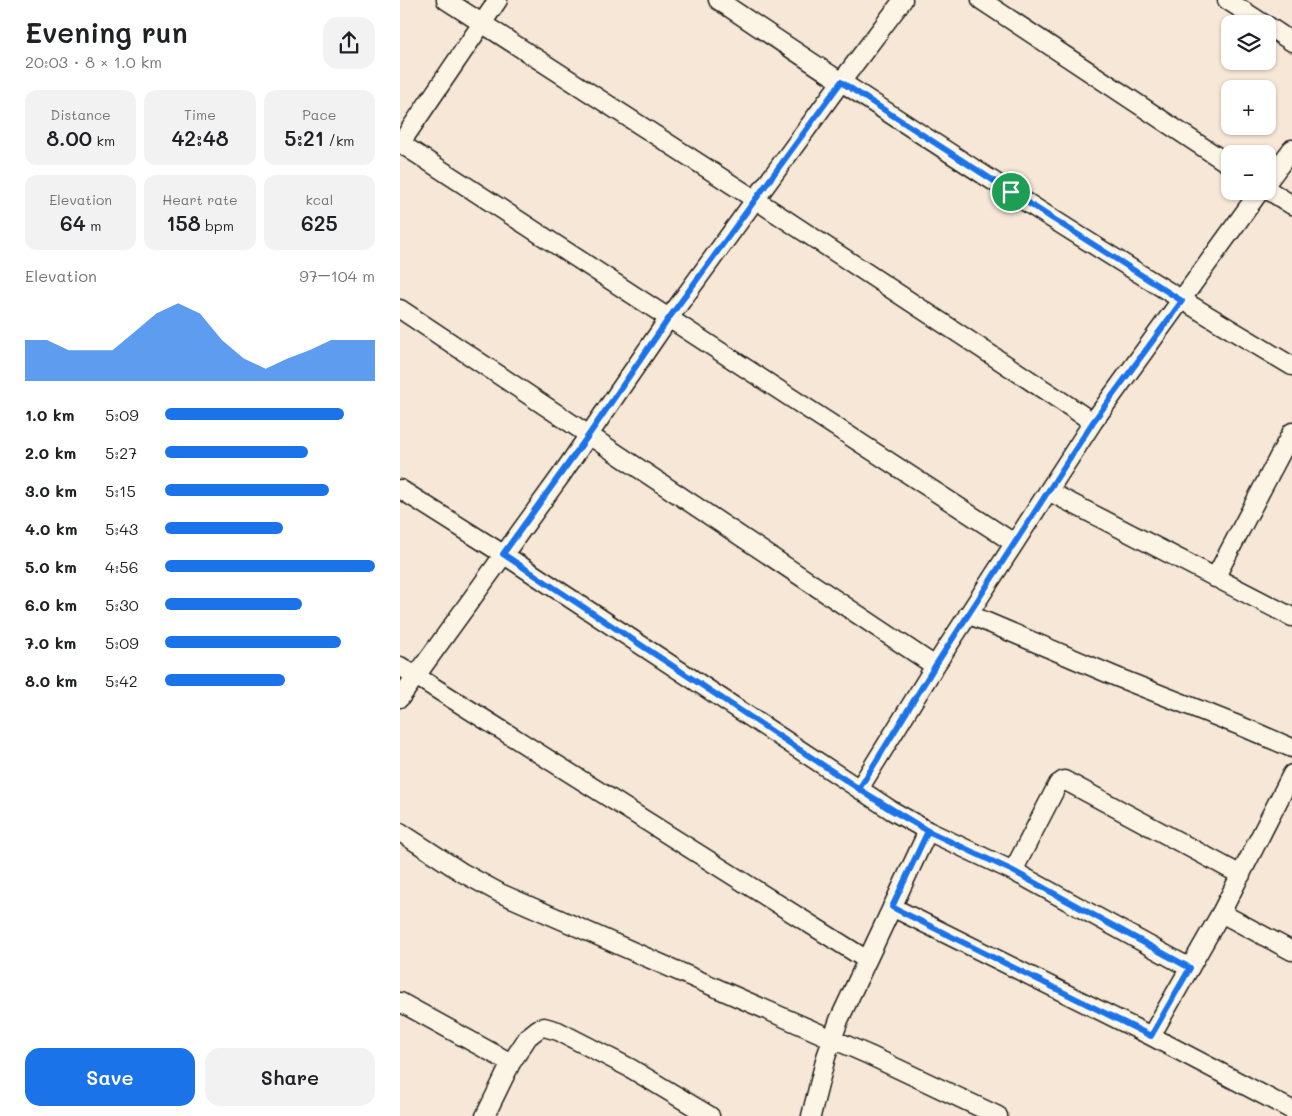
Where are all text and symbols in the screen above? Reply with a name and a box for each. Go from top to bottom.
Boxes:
text: Evening run [25,14,188,50]
map controls [1221,15,1276,200]
button: layers [1221,15,1276,70]
button: share [323,17,375,69]
text: 20:03 · 8 × 1.0 km [25,51,162,72]
button: + [1221,80,1276,135]
text: Distance [51,105,111,124]
text: Time [184,105,216,124]
text: Pace [302,105,336,124]
text: 8.00 [46,124,92,151]
text: 42:48 [171,124,229,151]
text: 5:21 [284,124,324,151]
text: km [92,131,115,150]
text: /km [324,131,355,150]
button: − [1221,145,1276,200]
pin [990,171,1032,213]
icon: arrive [997,178,1025,206]
text: Elevation [49,190,112,209]
text: Heart rate [162,190,238,209]
text: kcal [305,190,333,209]
text: 64 [60,209,86,236]
text: 158 [166,209,201,236]
text: 625 [301,209,338,236]
text: m [86,216,101,235]
text: bpm [201,216,234,235]
text: Elevation [25,265,97,286]
text: 97–104 m [299,265,375,286]
text: 1.0 km [25,404,74,425]
text: 5:09 [105,404,139,425]
text: 2.0 km [25,442,76,463]
text: 5:27 [105,442,137,463]
text: 3.0 km [25,480,77,501]
text: 5:15 [105,480,136,501]
text: 4.0 km [25,518,77,539]
text: 5:43 [105,518,138,539]
text: 5.0 km [25,556,77,577]
text: 4:56 [105,556,138,577]
text: 6.0 km [25,594,77,615]
text: 5:30 [105,594,139,615]
text: 7.0 km [25,632,76,653]
text: 5:09 [105,632,139,653]
text: 8.0 km [25,670,77,691]
text: 5:42 [105,670,138,691]
button: Save [25,1048,195,1106]
button: Share [205,1048,375,1106]

